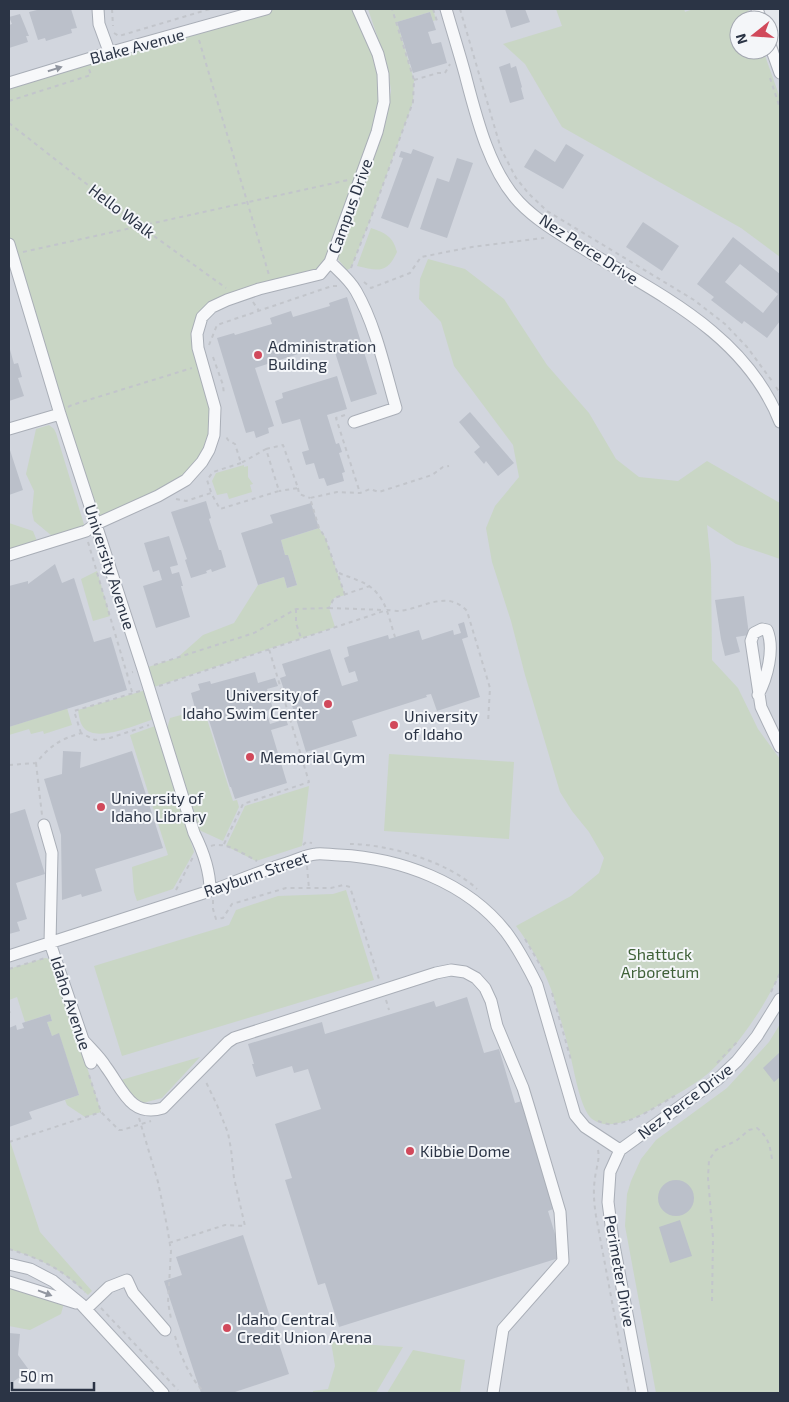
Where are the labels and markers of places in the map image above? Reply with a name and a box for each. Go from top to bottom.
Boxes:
place label: Administration Building [268,336,376,373]
marker: Administration Building [252,349,264,361]
place label: University of Idaho Swim Center [182,685,319,722]
marker: University of Idaho Swim Center [322,698,334,710]
place label: University of Idaho [404,706,479,743]
marker: University of Idaho [388,719,400,731]
place label: Memorial Gym [260,747,365,766]
marker: Memorial Gym [244,751,256,763]
place label: University of Idaho Library [111,788,207,825]
marker: University of Idaho Library [95,801,107,813]
place label: Kibbie Dome [420,1141,510,1160]
marker: Kibbie Dome [404,1145,416,1157]
place label: Idaho Central Credit Union Arena [237,1309,372,1346]
marker: Idaho Central Credit Union Arena [221,1322,233,1334]

